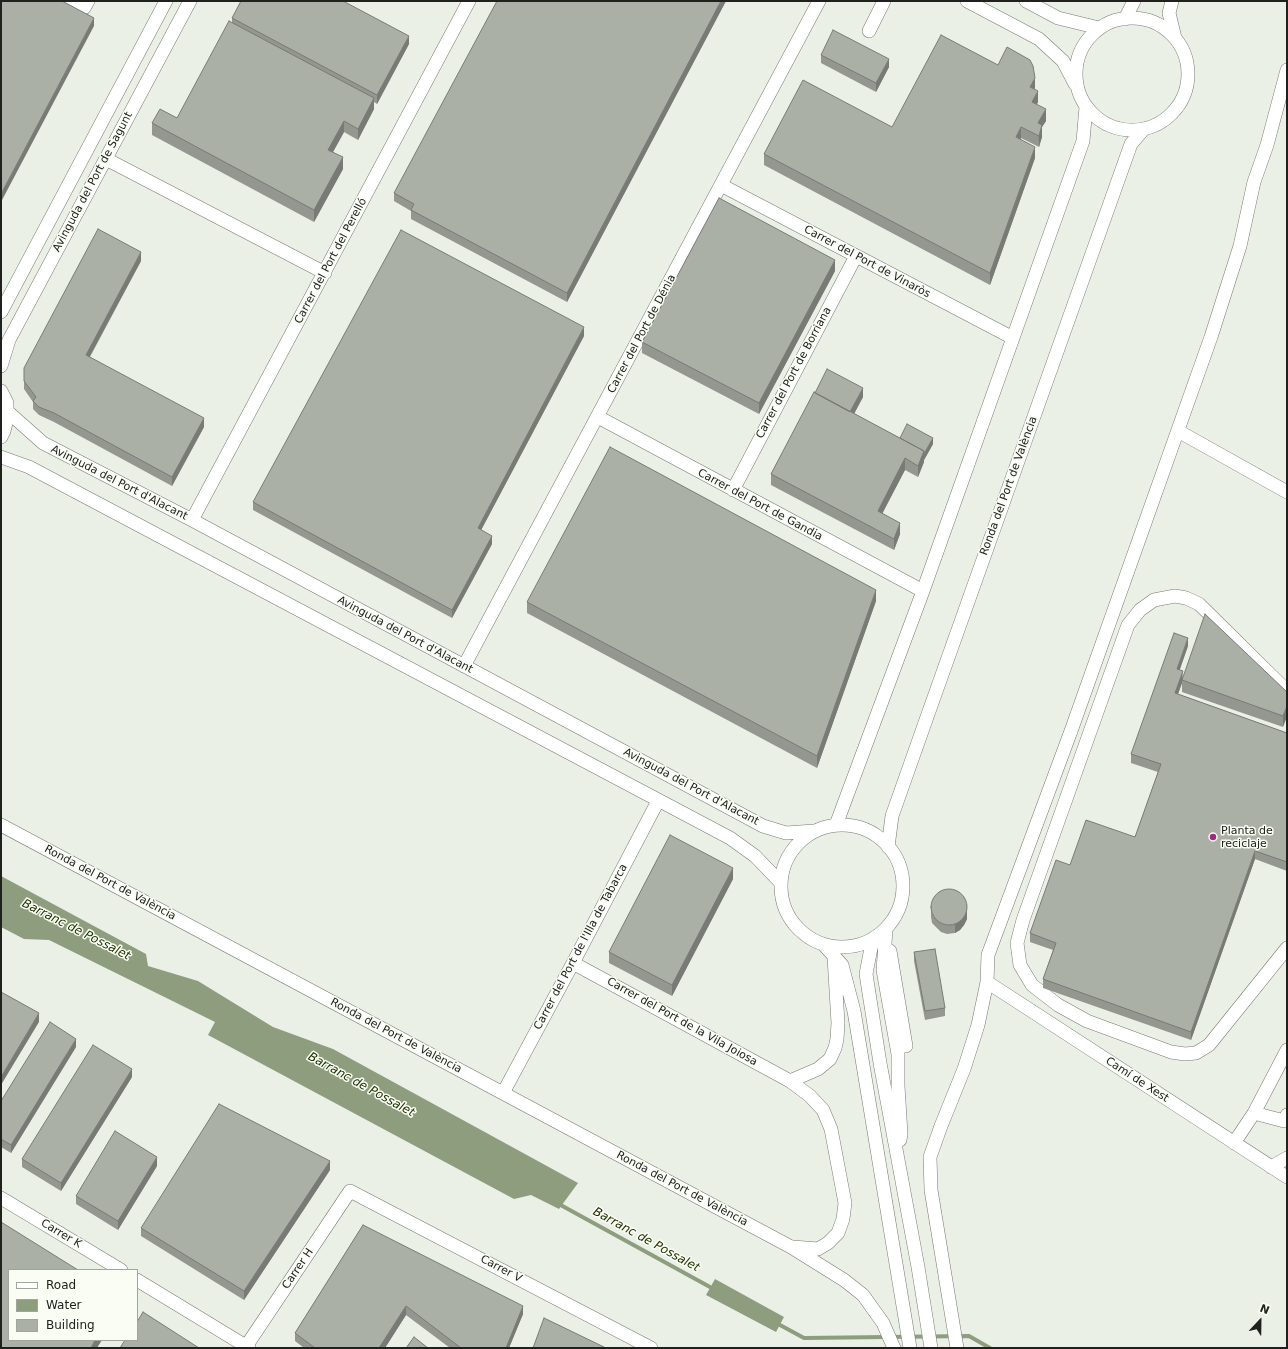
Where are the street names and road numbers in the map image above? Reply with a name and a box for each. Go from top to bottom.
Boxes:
street label: Avinguda del Port de Sagunt [50,110,136,254]
street label: Carrer del Port del Perelló [292,196,370,326]
street label: Carrer del Port de Vinaròs [801,223,933,301]
street label: Carrer del Port de Dénia [605,272,679,396]
street label: Carrer del Port de Borriana [754,305,834,441]
street label: Ronda del Port de València [978,415,1040,557]
street label: Avinguda del Port d'Alacant [48,443,190,523]
street label: Carrer del Port de Gandia [695,466,825,544]
street label: Avinguda del Port d'Alacant [335,594,475,676]
street label: Avinguda del Port d'Alacant [621,746,761,828]
street label: Ronda del Port de València [42,843,178,923]
street label: Carrer del Port de l'Illa de Tabarca [532,862,630,1032]
street label: Carrer del Port de la Vila Joiosa [605,975,759,1069]
street label: Ronda del Port de València [328,996,464,1076]
street label: Camí de Xest [1103,1055,1171,1105]
street label: Ronda del Port de València [614,1149,750,1229]
street label: Carrer K [38,1217,84,1251]
street label: Carrer H [280,1246,316,1292]
street label: Carrer V [478,1253,524,1285]

